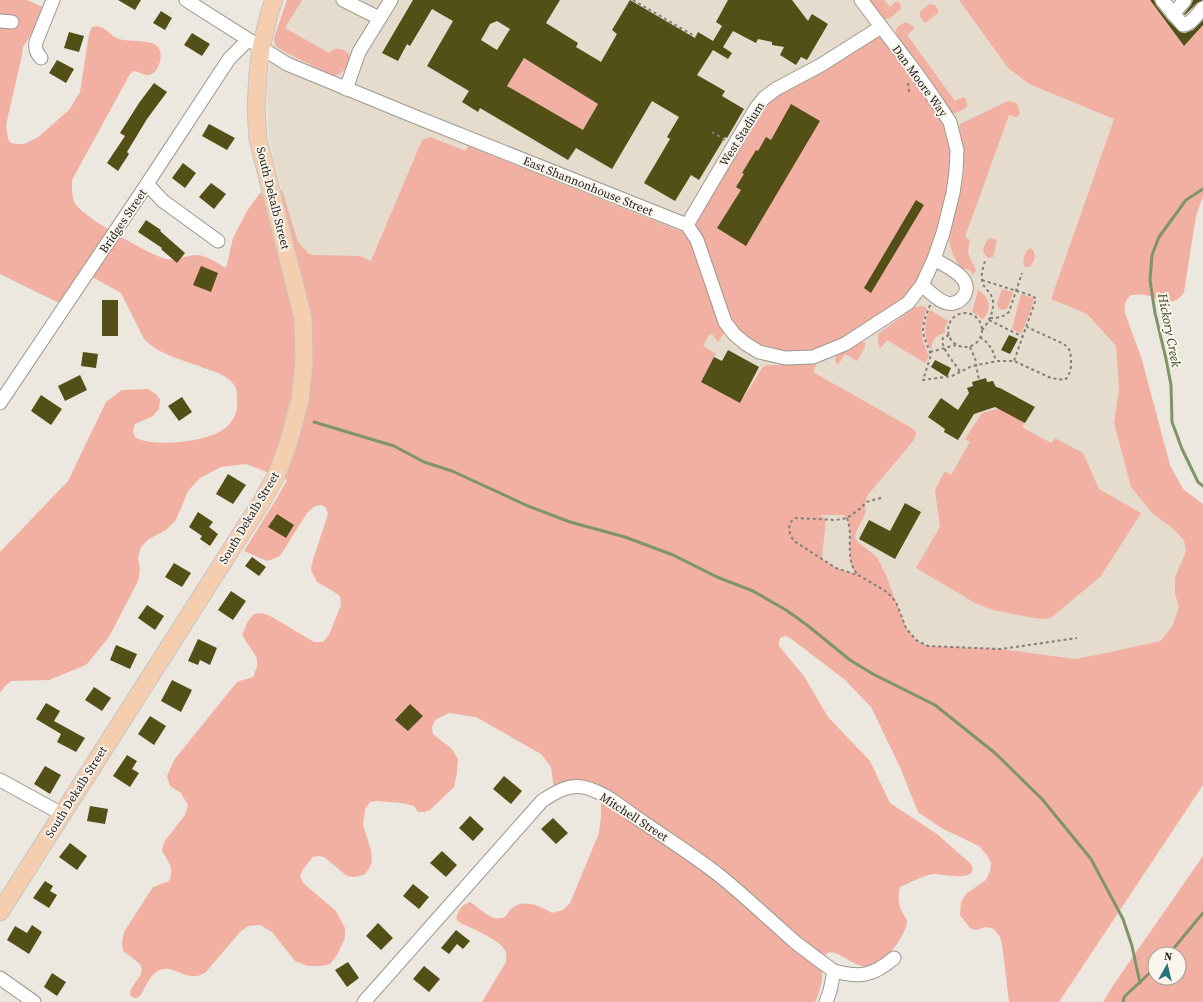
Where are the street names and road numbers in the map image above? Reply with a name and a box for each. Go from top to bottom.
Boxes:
street label: Dan Moore Way [889,42,952,121]
street label: West Stadium [716,99,768,169]
street label: South Dekalb Street [253,145,293,251]
street label: East Shannonhouse Street [521,153,655,219]
street label: Bridges Street [96,186,150,256]
street label: South Dekalb Street [215,469,283,567]
street label: South Dekalb Street [41,743,111,841]
street label: Mitchell Street [597,789,671,845]

